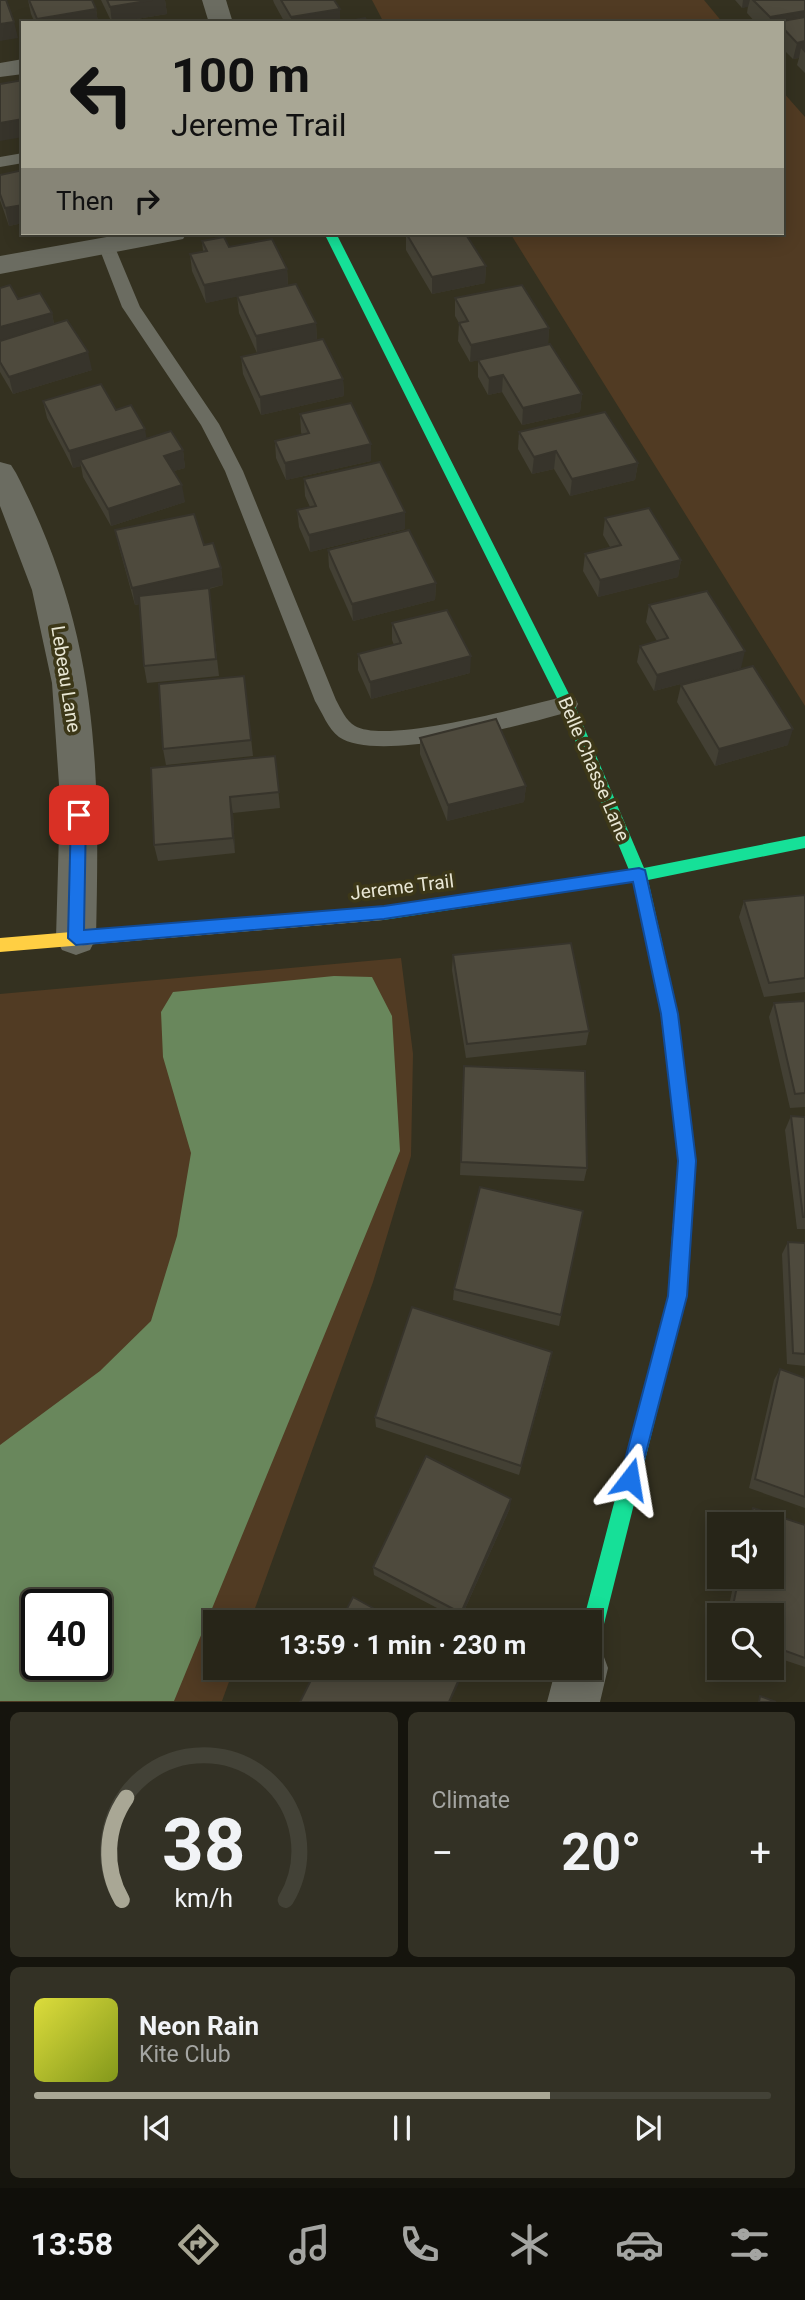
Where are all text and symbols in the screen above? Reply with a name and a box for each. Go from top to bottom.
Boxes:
text: 100 m [171,47,310,104]
icon: left [56,49,147,140]
text: Jereme Trail [171,106,347,144]
icon: right [128,182,166,220]
text: Then [56,186,114,216]
street label: Lebeau Lane [46,624,86,734]
street label: Belle Chasse Lane [553,693,635,845]
pin [49,785,109,845]
icon: arrive [60,796,98,834]
street label: Jereme Trail [349,869,455,905]
position arrow [593,1442,667,1516]
map controls [707,1512,784,1680]
button: sound [707,1512,784,1589]
speed limit sign: 40 [21,1589,112,1680]
button: search [707,1603,784,1680]
text: 13:59 · 1 min · 230 m [279,1630,526,1660]
text: Climate [432,1787,510,1814]
text: 38 [162,1803,246,1889]
text: 20° [561,1822,641,1883]
text: − [432,1831,453,1875]
text: + [749,1831,771,1875]
text: km/h [174,1884,233,1913]
text: Neon Rain [139,2011,259,2041]
text: Kite Club [139,2041,231,2068]
icon: previous [138,2109,176,2147]
icon: pause [383,2109,421,2147]
icon: next [629,2109,667,2147]
icon: directions [174,2220,223,2269]
icon: music [285,2220,334,2269]
icon: phone [395,2220,444,2269]
icon: climate [505,2220,554,2269]
icon: car [615,2220,664,2269]
icon: filters [725,2220,774,2269]
text: 13:58 [31,2225,113,2263]

